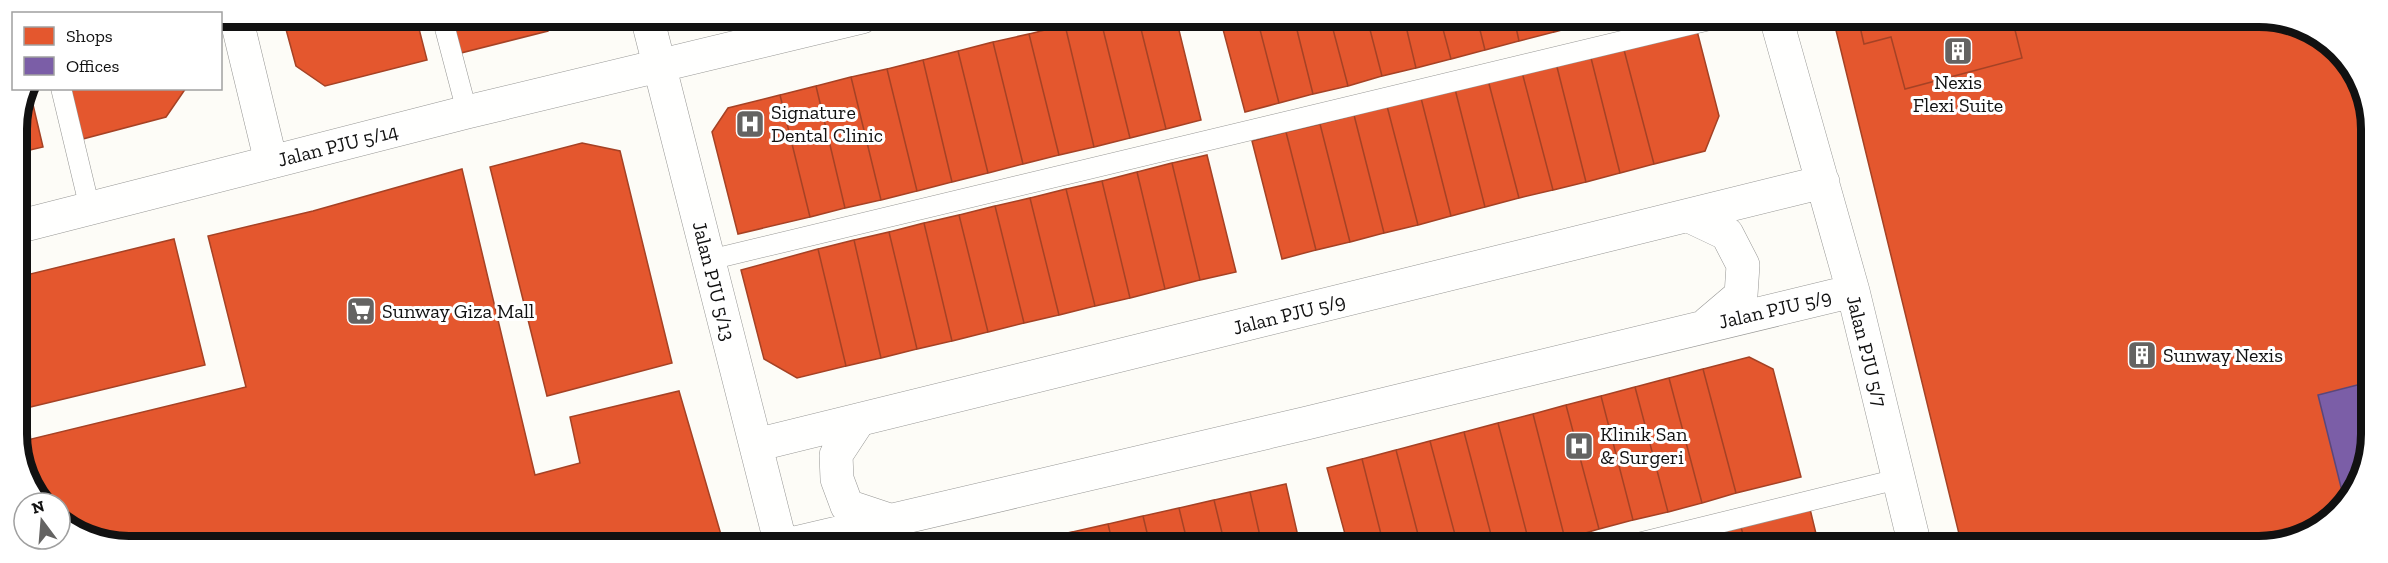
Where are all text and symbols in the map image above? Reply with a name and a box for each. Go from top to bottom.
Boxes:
legend [12,12,222,90]
text: Shops [66,25,113,47]
building icon: Nexis Flexi Suite [1942,35,1974,67]
text: Offices [66,55,119,77]
place label: Nexis Flexi Suite [1913,70,2003,117]
place label: Signature Dental Clinic [771,100,883,147]
hospital icon: Signature Dental Clinic [734,108,766,140]
street label: Jalan PJU 5/14 [275,118,401,172]
street label: Jalan PJU 5/13 [688,219,740,343]
street label: Jalan PJU 5/9 [1716,284,1834,334]
street label: Jalan PJU 5/9 [1230,288,1348,340]
street label: Jalan PJU 5/7 [1842,293,1893,410]
supermarket icon: Sunway Giza Mall [345,295,377,327]
place label: Sunway Giza Mall [382,299,534,323]
building icon: Sunway Nexis [2126,339,2158,371]
place label: Sunway Nexis [2163,343,2283,367]
place label: Klinik San & Surgeri [1600,422,1688,469]
hospital icon: Klinik San & Surgeri [1563,430,1595,462]
north arrow [12,491,72,551]
text: N [30,496,46,518]

